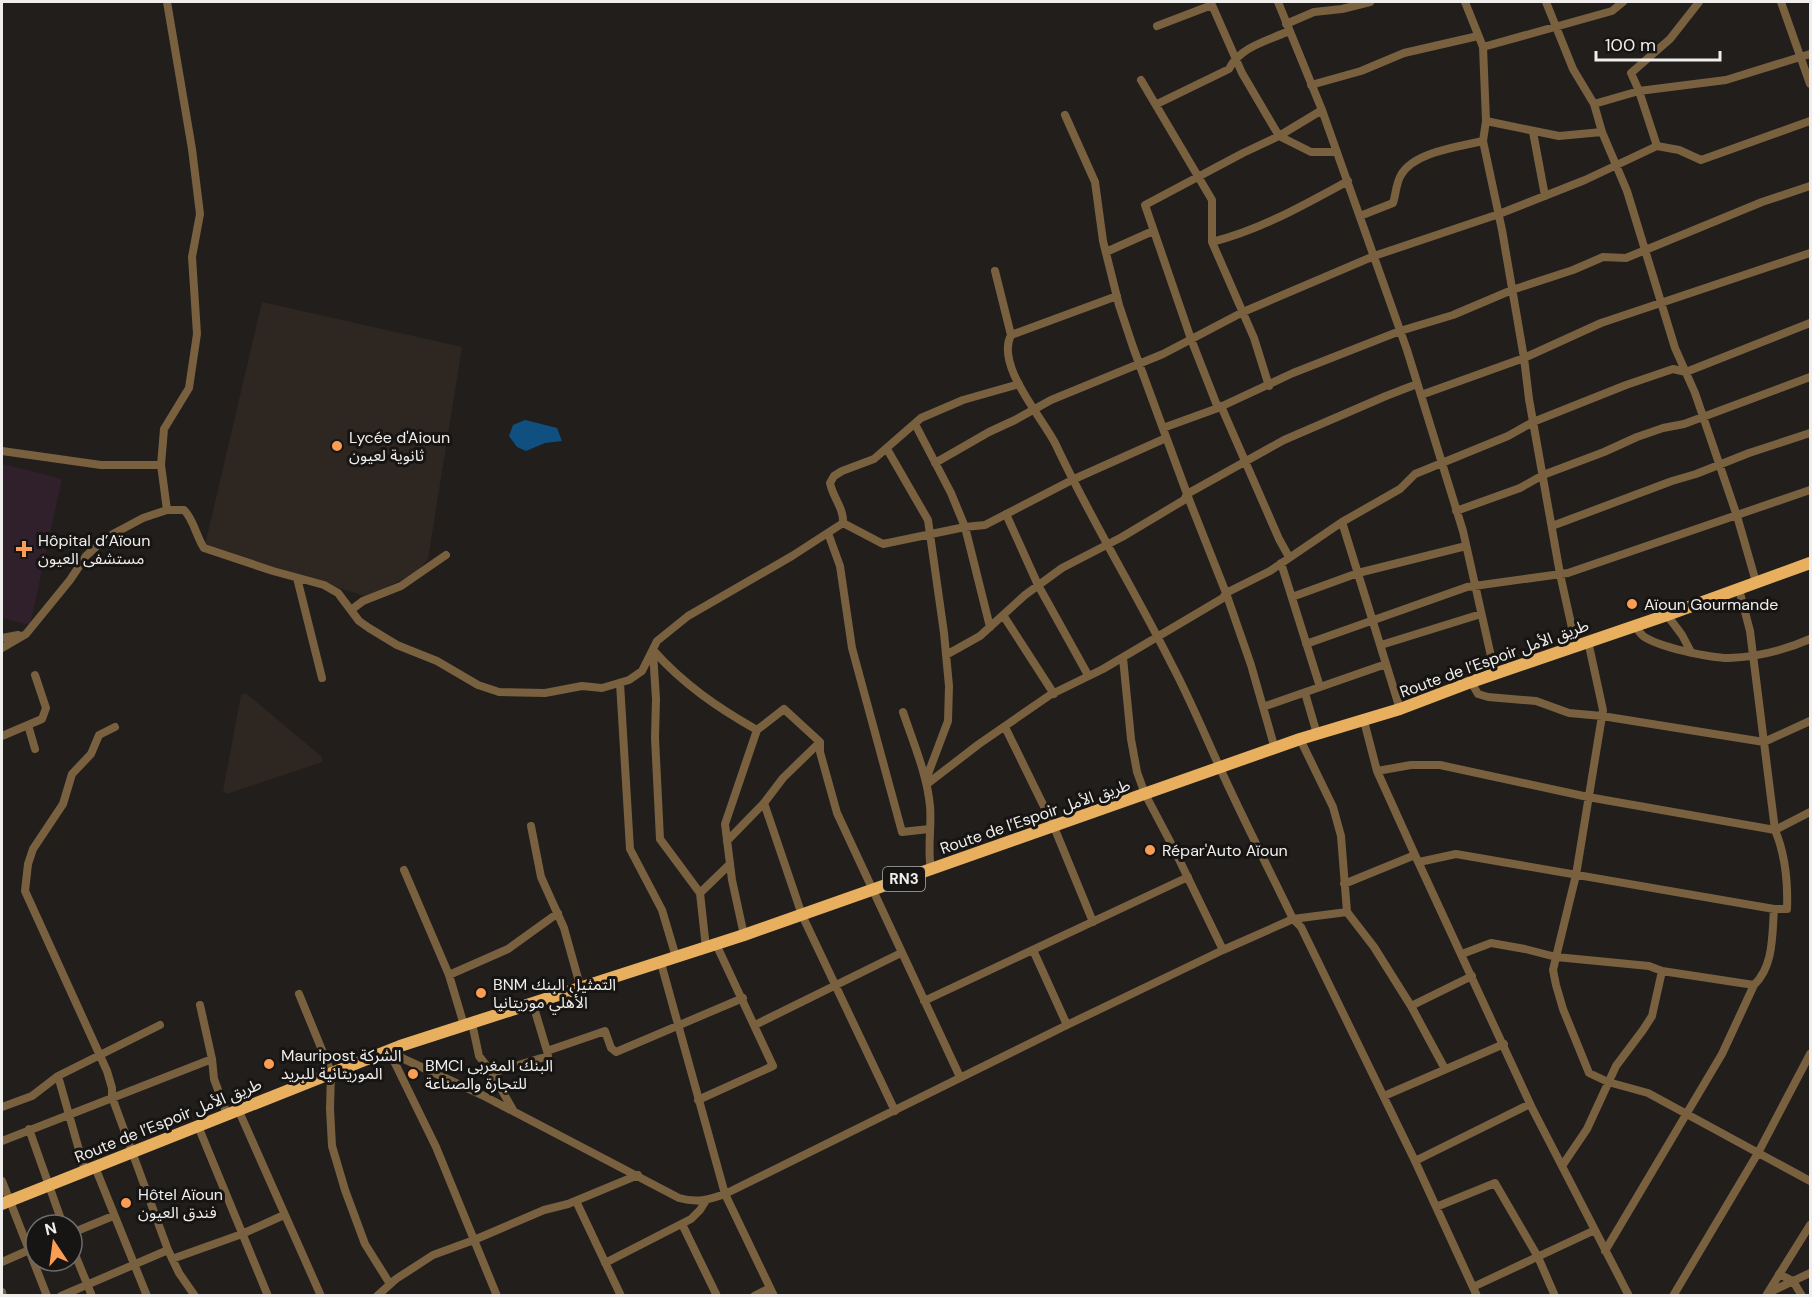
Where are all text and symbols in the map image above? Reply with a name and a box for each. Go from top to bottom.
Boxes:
scale bar [1596,24,1720,62]
text: 100 m [1605,33,1656,57]
place label: Lycée d'Aioun ثانوية لعيون [349,427,450,466]
marker: Lycée d'Aioun ثانوية لعيون [330,439,344,453]
place label: Hôpital d’Aïoun مستشفى العيون [38,530,150,569]
marker: Hôpital d’Aïoun مستشفى العيون [15,540,33,558]
place label: Aïoun Gourmande [1644,594,1778,615]
marker: Aïoun Gourmande [1625,597,1639,611]
street label: Route de l’Espoir طريق الأمل [1397,614,1592,703]
street label: Route de l’Espoir طريق الأمل [937,774,1133,859]
place label: Répar'Auto Aïoun [1162,840,1288,861]
marker: Répar'Auto Aïoun [1143,843,1157,857]
road number: RN3 [883,867,925,891]
place label: BNM التمثيل البنك الأهلي موريتانيا [493,974,616,1015]
marker: BNM التمثيل البنك الأهلي موريتانيا [474,986,488,1000]
place label: Mauripost الشركة الموريتانية للبريد [281,1045,401,1084]
place label: BMCI البنك المغربي للتجارة والصناعة [425,1055,553,1094]
marker: Mauripost الشركة الموريتانية للبريد [262,1057,276,1071]
marker: BMCI البنك المغربي للتجارة والصناعة [406,1067,420,1081]
street label: Route de l’Espoir طريق الأمل [72,1073,265,1168]
place label: Hôtel Aïoun فندق العيون [138,1184,223,1223]
marker: Hôtel Aïoun فندق العيون [119,1196,133,1210]
north arrow [24,1213,84,1273]
text: N [43,1217,59,1240]

